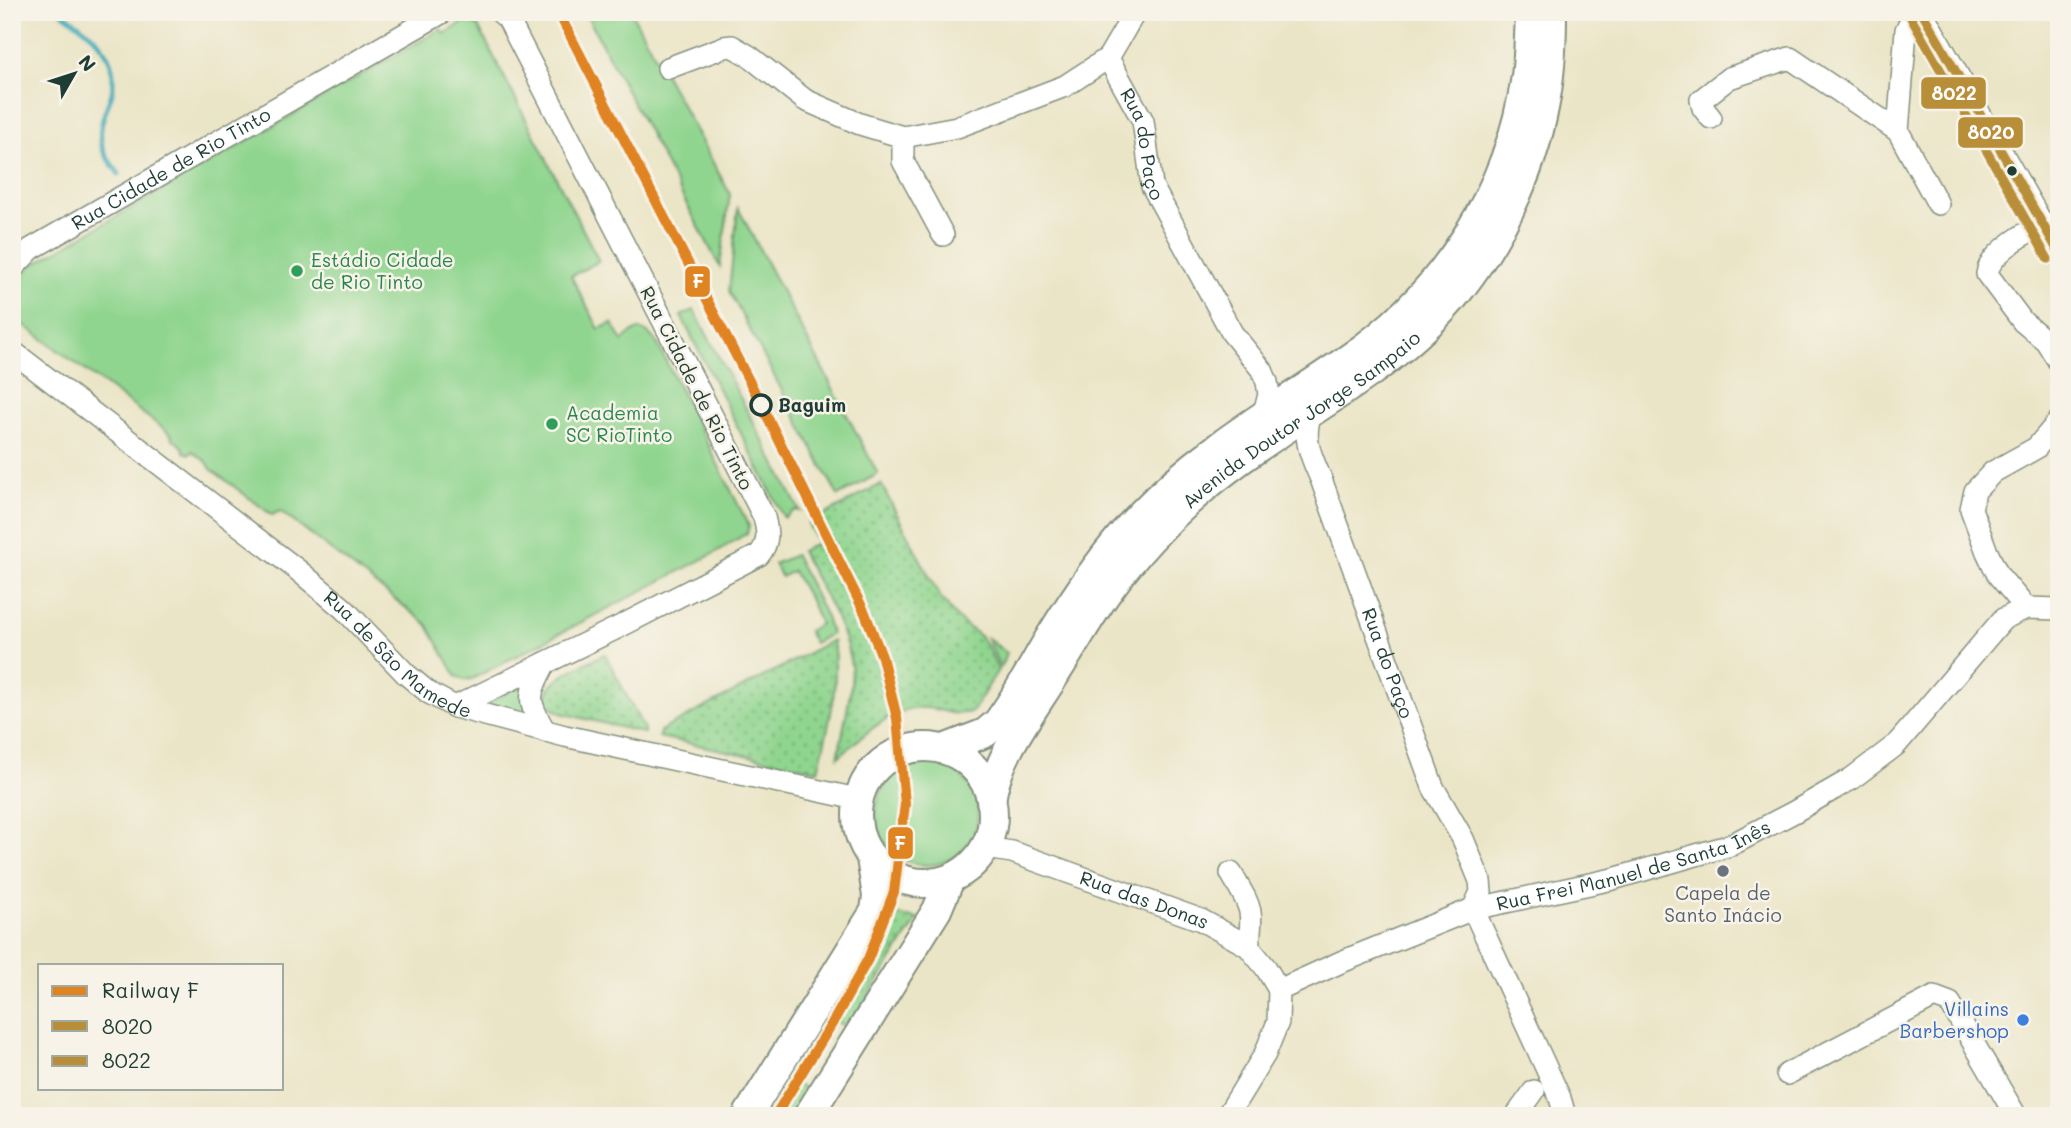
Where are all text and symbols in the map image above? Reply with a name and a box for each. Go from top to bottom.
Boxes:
north arrow [38,38,108,108]
text: N [73,50,102,76]
line badge: 8022 [1920,76,1987,110]
text: 8022 [1931,80,1977,105]
street label: Rua do Paço [1115,83,1170,204]
street label: Rua Cidade de Rio Tinto [67,101,275,235]
line badge: 8020 [1957,116,2024,149]
text: 8020 [1968,119,2014,144]
unlabelled marker [2005,164,2019,178]
place label: Estádio Cidade de Rio Tinto [311,247,454,294]
marker: Estádio Cidade de Rio Tinto [289,263,305,279]
line badge: F [684,265,711,298]
text: F [692,268,704,293]
street label: Rua Cidade de Rio Tinto [635,282,760,494]
street label: Avenida Doutor Jorge Sampaio [1177,325,1425,513]
place label: Baguim [778,392,846,417]
marker: Baguim [750,394,772,416]
place label: Academia SC RioTinto [566,400,672,447]
marker: Academia SC RioTinto [544,416,560,432]
street label: Rua de São Mamede [319,585,474,723]
street label: Rua do Paço [1357,604,1420,722]
street label: Rua Frei Manuel de Santa Inês [1494,814,1774,916]
line badge: F [887,826,914,860]
text: F [894,830,906,855]
marker: Capela de Santo Inácio [1715,863,1731,879]
street label: Rua das Donas [1076,864,1214,934]
place label: Capela de Santo Inácio [1664,880,1782,927]
legend [38,964,284,1090]
text: Railway F [102,976,199,1003]
place label: Villains Barbershop [1899,996,2009,1043]
text: 8020 [102,1012,152,1039]
marker: Villains Barbershop [2015,1012,2031,1028]
text: 8022 [102,1046,151,1073]

